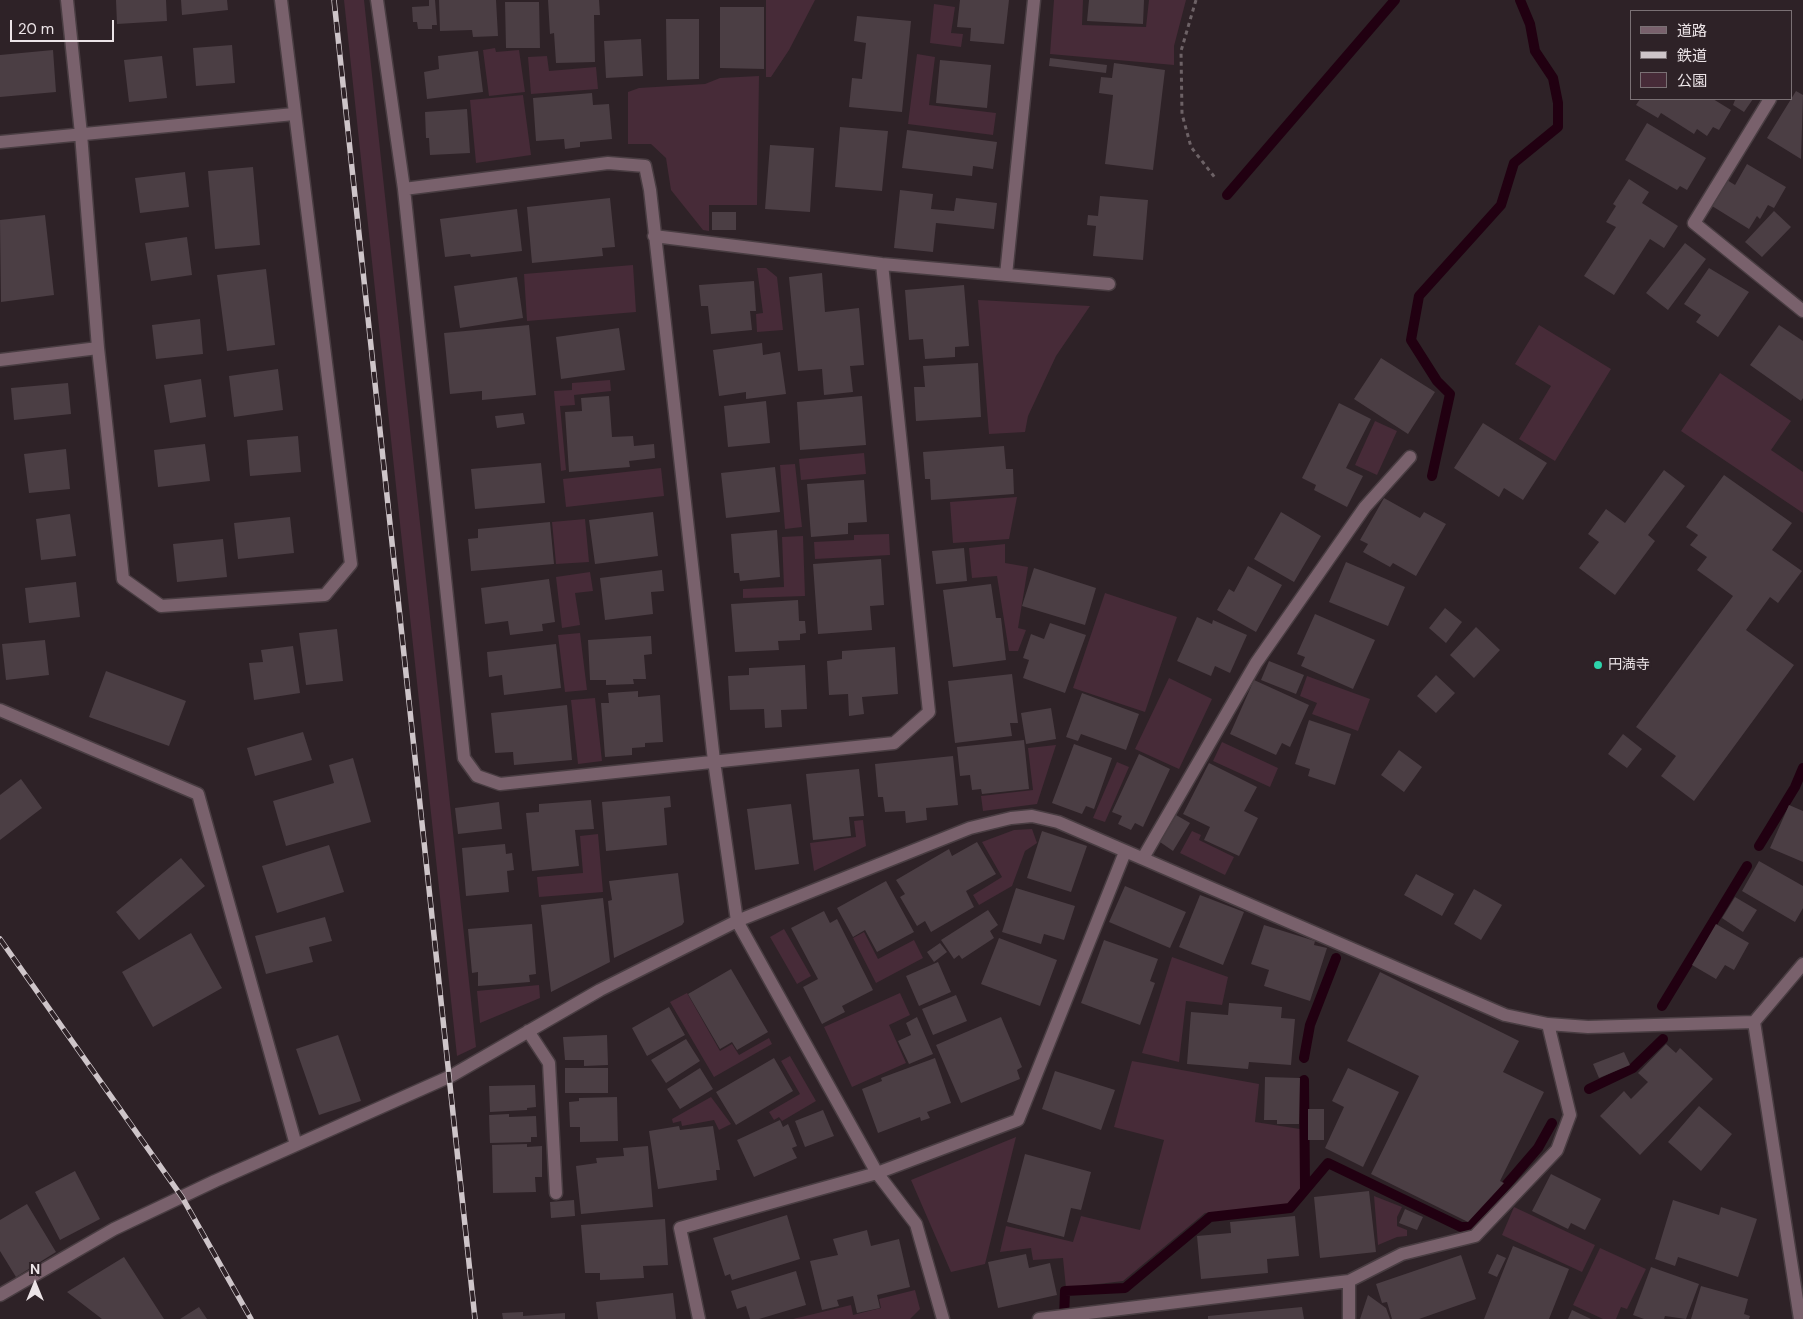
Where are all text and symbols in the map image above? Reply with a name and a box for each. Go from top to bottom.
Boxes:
scale bar [12,10,116,42]
legend [1630,10,1793,100]
text: 20 m [18,19,54,39]
text: 道路 [1677,21,1707,41]
text: 鉄道 [1677,46,1707,66]
text: 公園 [1677,71,1707,91]
place label: 円満寺 [1608,657,1650,673]
marker: 円満寺 [1592,659,1604,671]
north arrow [10,1259,60,1309]
text: N [30,1260,40,1278]

